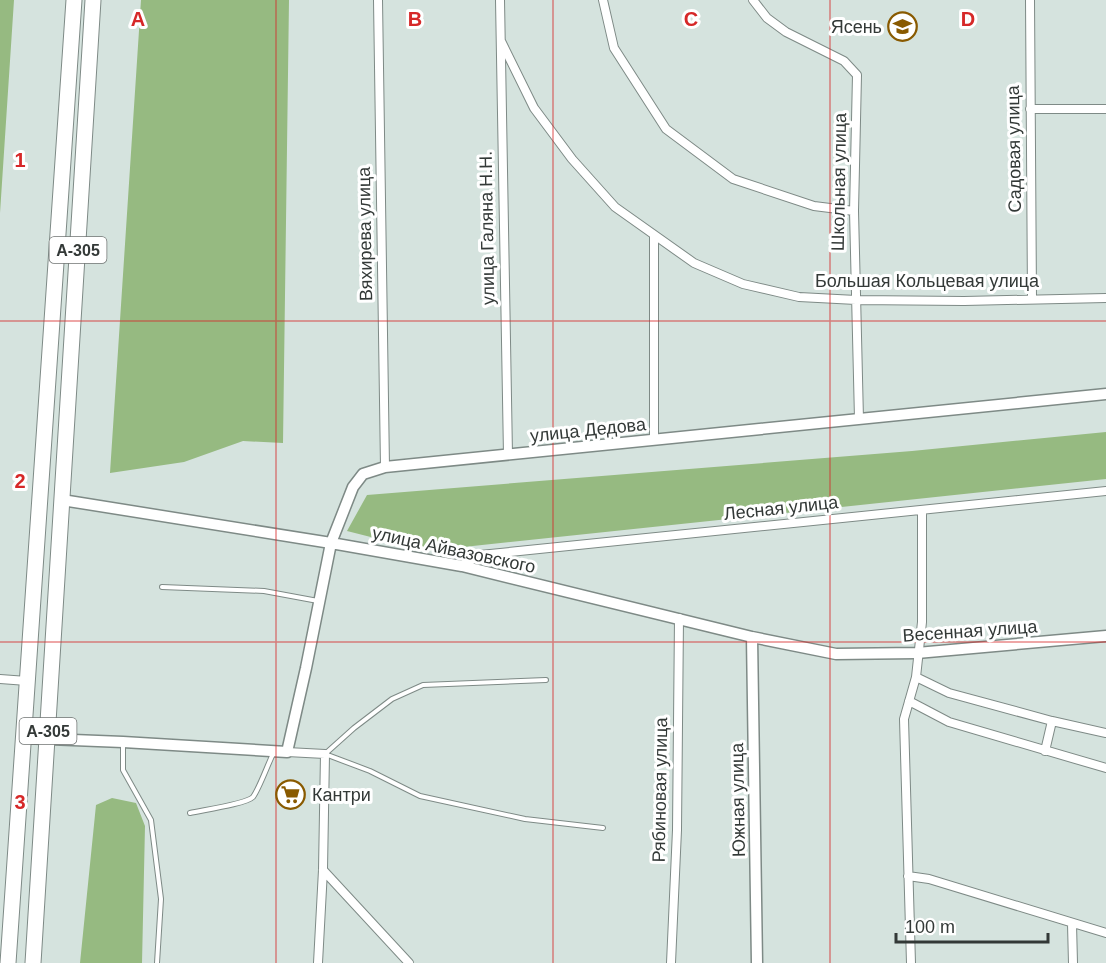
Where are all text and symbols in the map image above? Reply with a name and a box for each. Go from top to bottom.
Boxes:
text: A [131,8,145,30]
text: B [408,8,422,30]
text: C [684,8,698,30]
text: D [961,8,975,30]
school or university icon: Ясень [887,11,919,43]
place label: Ясень [831,17,882,37]
street label: Садовая улица [1003,84,1025,213]
street label: Школьная улица [828,112,850,251]
text: 1 [14,149,26,171]
street label: улица Галяна Н.Н. [476,151,498,305]
street label: Вяхирева улица [354,166,376,301]
road number: А-305 [50,237,106,263]
street label: Большая Кольцевая улица [815,271,1040,291]
street label: улица Дедова [529,414,648,446]
text: 2 [14,470,26,492]
street label: Лесная улица [723,492,840,524]
street label: улица Айвазовского [371,523,537,577]
street label: Весенная улица [902,616,1039,646]
street label: Рябиновая улица [649,716,671,863]
road number: А-305 [20,718,76,744]
street label: Южная улица [727,742,749,857]
supermarket icon: Кантри [275,779,307,811]
place label: Кантри [312,785,371,805]
text: 3 [14,791,26,813]
scale bar [896,906,1048,944]
text: 100 m [905,917,955,937]

